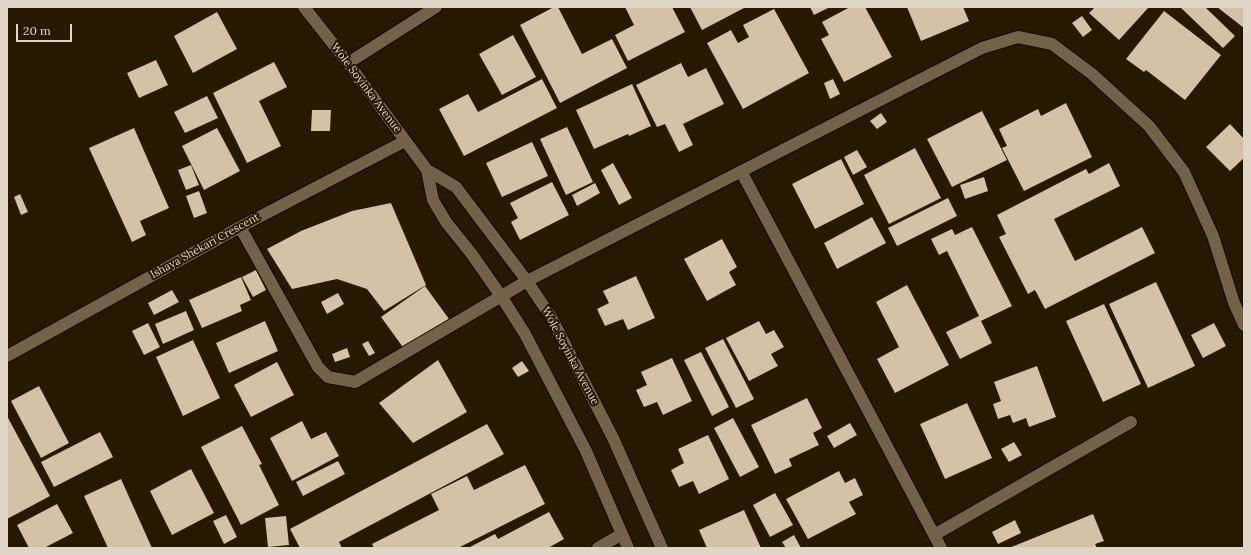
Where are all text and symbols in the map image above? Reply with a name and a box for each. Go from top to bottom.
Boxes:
scale bar [18,16,74,42]
text: 20 m [23,23,51,38]
street label: Wole Soyinka Avenue [328,41,404,135]
street label: Ishaya Shekari Crescent [148,211,262,281]
street label: Wole Soyinka Avenue [539,305,601,407]

